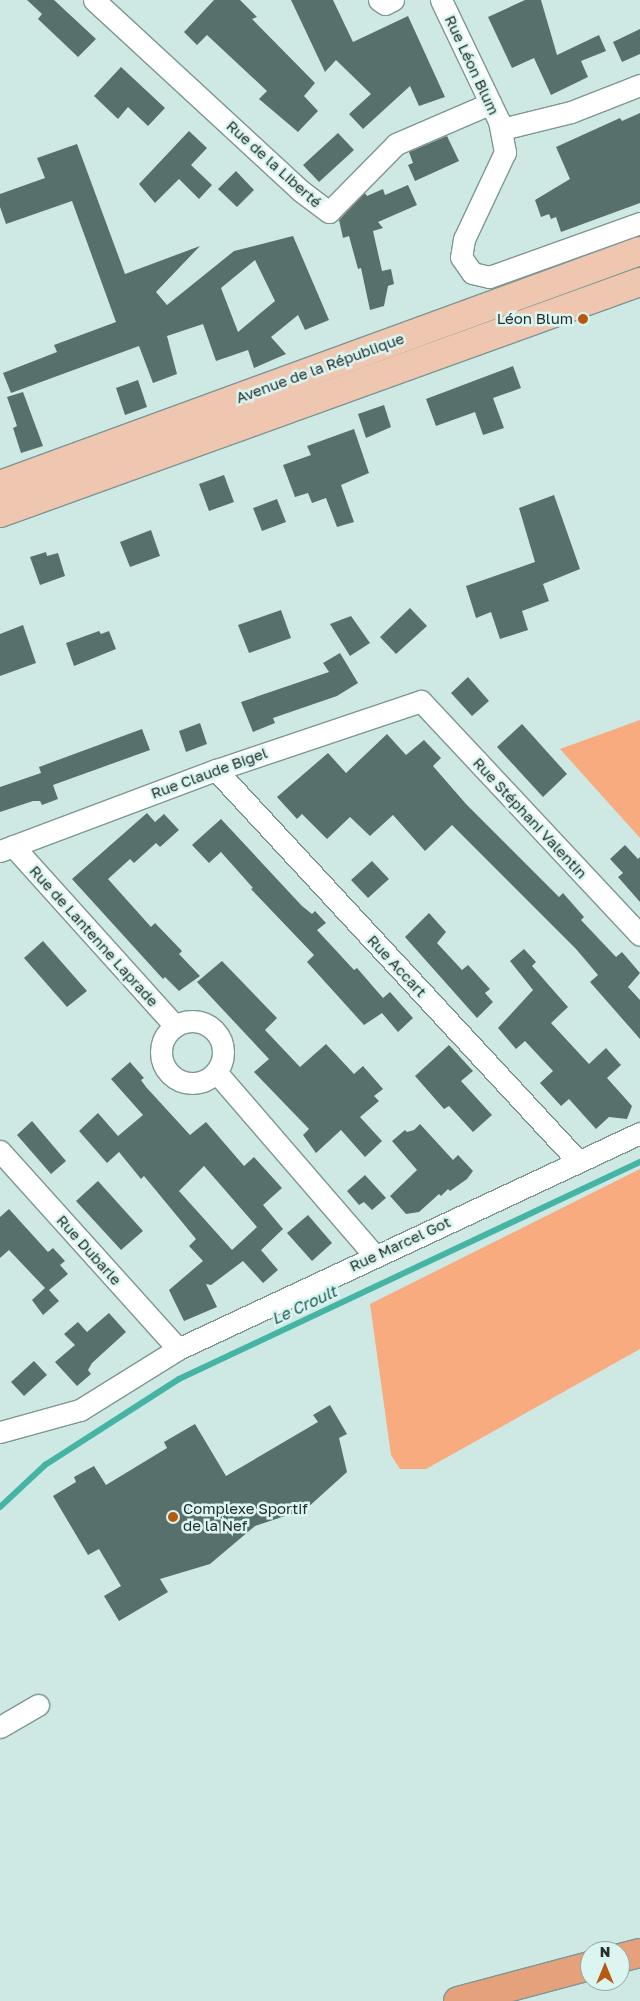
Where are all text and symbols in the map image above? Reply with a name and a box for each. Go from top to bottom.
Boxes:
street label: Rue Léon Blum [441,12,503,118]
street label: Rue de la Liberté [223,117,325,211]
place label: Léon Blum [497,310,573,328]
marker: Léon Blum [577,313,589,325]
street label: Avenue de la République [234,329,406,407]
street label: Rue Claude Bigel [148,744,270,802]
street label: Rue Stéphani Valentin [469,754,591,882]
street label: Rue de Lantenne Laprade [26,862,162,1010]
street label: Rue Accart [364,931,430,1001]
street label: Rue Dubarle [53,1211,125,1289]
street label: Rue Marcel Got [347,1213,453,1275]
water label: Le Croult [268,1282,340,1328]
place label: Complexe Sportif de la Nef [183,1499,308,1534]
marker: Complexe Sportif de la Nef [167,1511,179,1523]
north arrow [580,1941,630,1991]
text: N [600,1943,610,1960]

